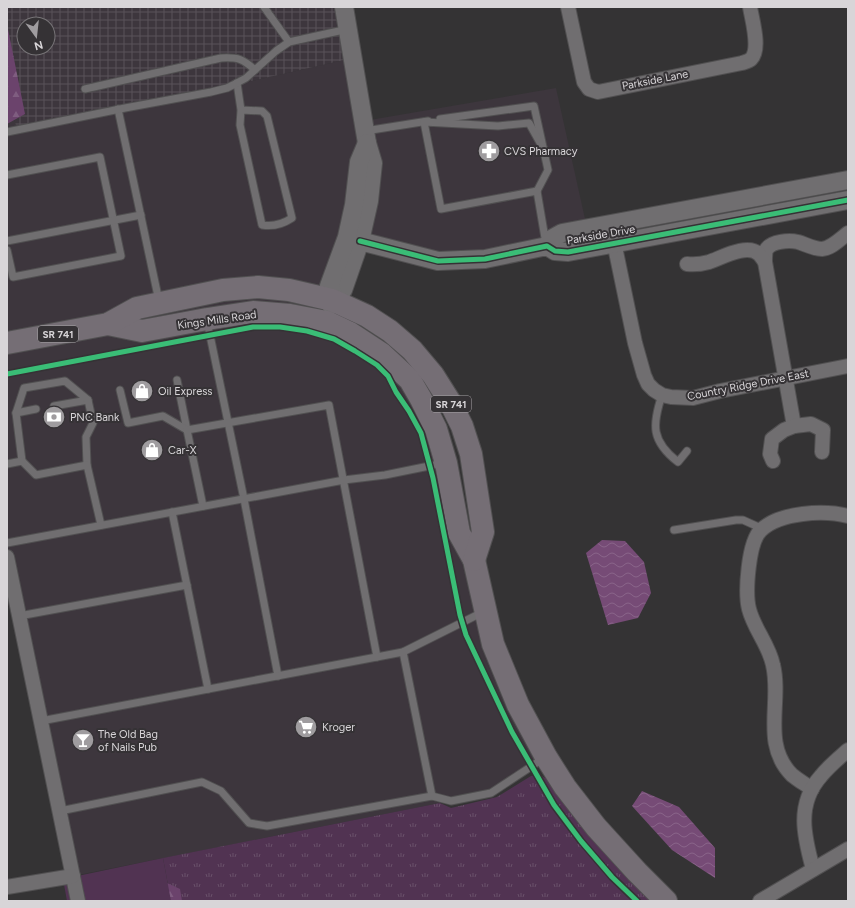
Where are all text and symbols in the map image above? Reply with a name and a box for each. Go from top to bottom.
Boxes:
north arrow [16,16,56,56]
text: N [33,38,44,53]
street label: Parkside Lane [621,67,689,93]
pharmacy icon: CVS Pharmacy [476,138,502,164]
place label: CVS Pharmacy [504,145,578,158]
street label: Parkside Drive [566,223,636,247]
street label: Kings Mills Road [177,308,257,332]
road number: SR 741 [38,326,78,342]
street label: Country Ridge Drive East [686,367,810,403]
shop icon: Oil Express [129,378,155,404]
place label: Oil Express [158,385,212,398]
road number: SR 741 [431,396,471,412]
bank icon: PNC Bank [41,404,67,430]
place label: PNC Bank [70,411,120,424]
shop icon: Car-X [139,437,165,463]
place label: Car-X [168,444,197,457]
supermarket icon: Kroger [293,714,319,740]
place label: Kroger [322,721,355,734]
bar icon: The Old Bag of Nails Pub [70,727,96,753]
place label: The Old Bag of Nails Pub [98,728,158,754]

